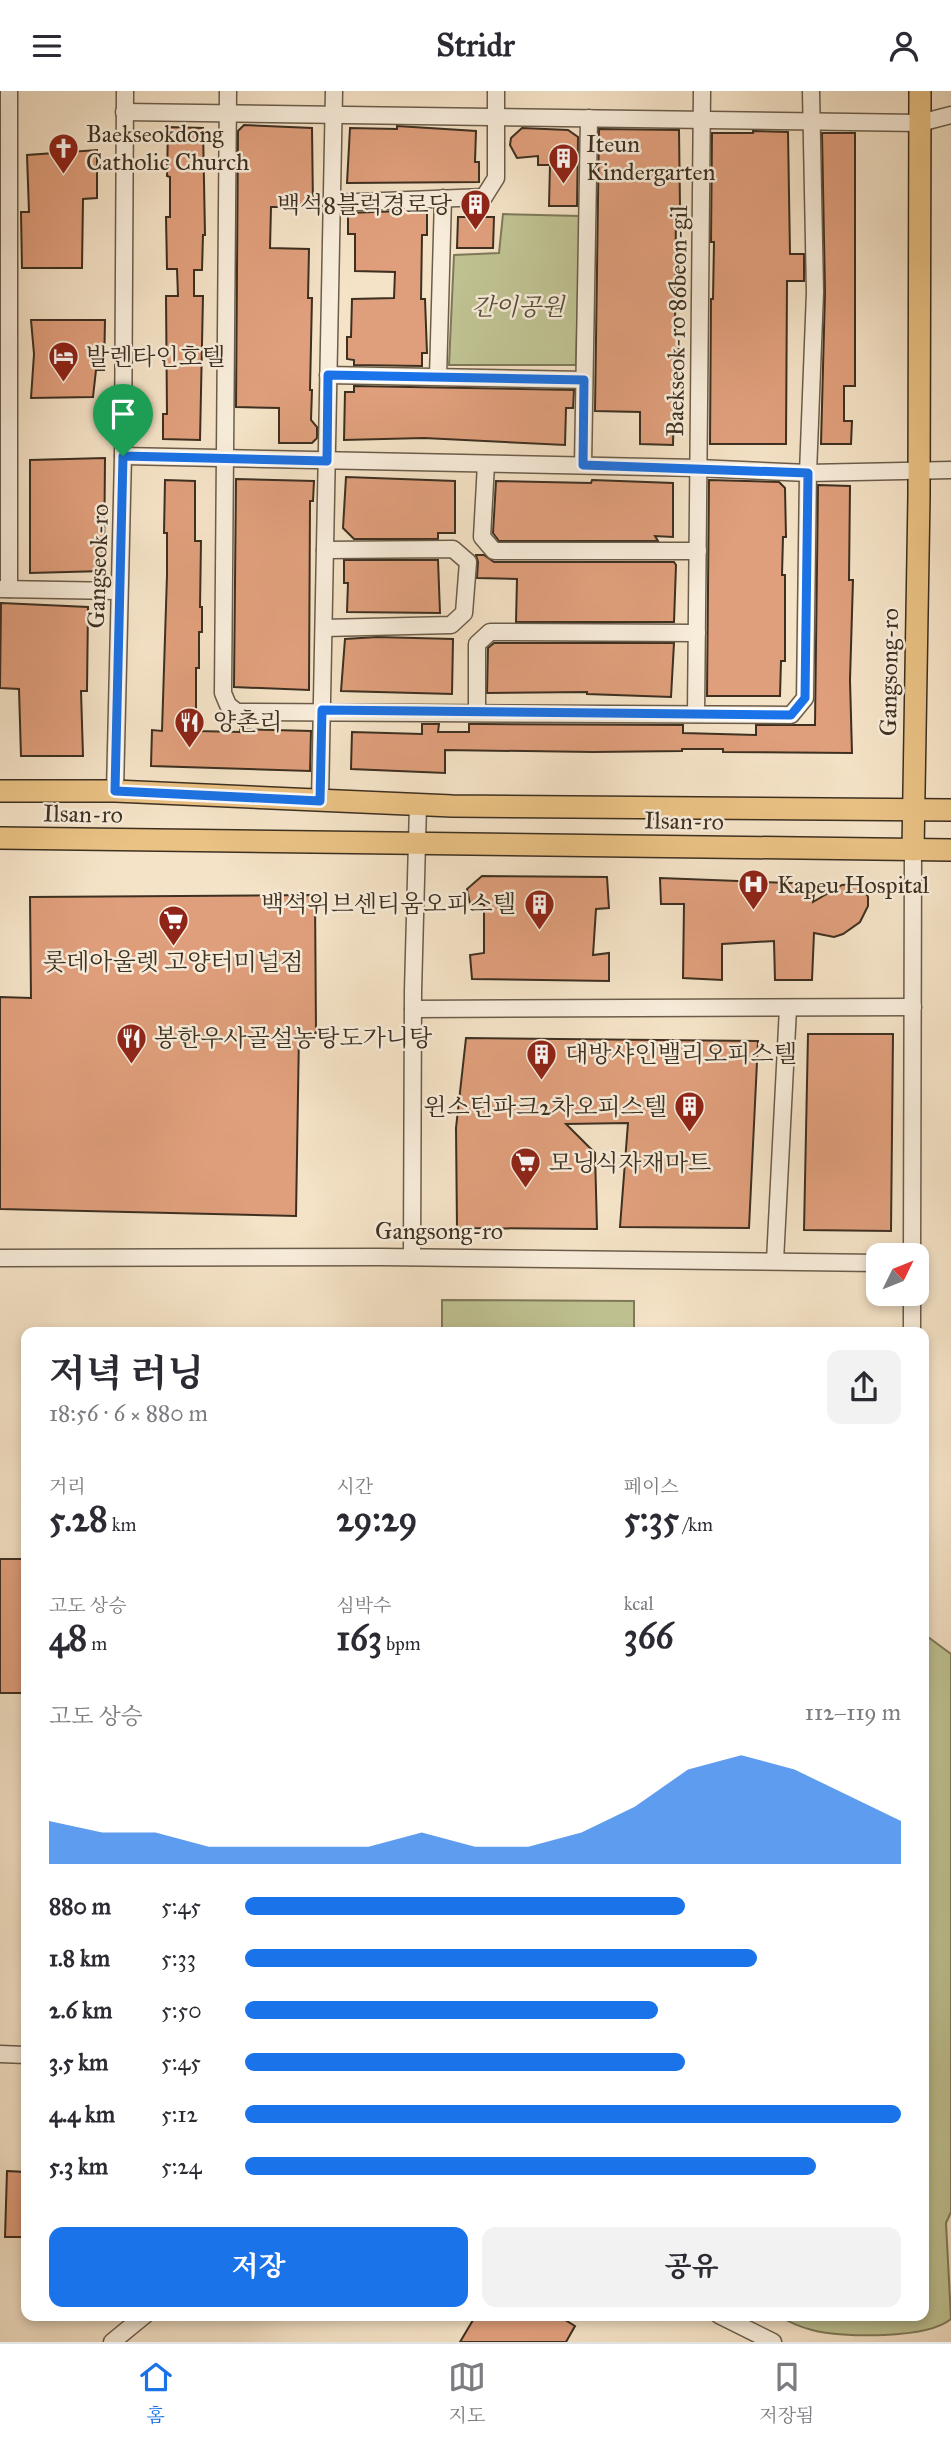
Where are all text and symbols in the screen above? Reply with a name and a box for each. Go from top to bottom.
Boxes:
text: Stridr [436,26,515,65]
icon: menu [28,27,66,65]
icon: person [885,27,923,65]
place label: Baekseokdong Catholic Church [86,119,249,177]
place label: Iteun Kindergarten [586,129,715,187]
church icon: Baekseokdong Catholic Church [46,131,80,175]
building icon: Iteun Kindergarten [546,141,580,185]
building icon: 백석8블럭경로당 [458,188,492,232]
place label: 백석8블럭경로당 [277,190,453,220]
street label: Baekseok-ro 86beon-gil [660,205,694,437]
park label: 간이공원 [472,292,566,322]
hotel icon: 발렌타인호텔 [46,340,80,384]
place label: 발렌타인호텔 [86,342,225,372]
pin [93,384,153,456]
icon: arrive [104,395,142,433]
street label: Gangseok-ro [81,503,115,629]
street label: Gangsong-ro [873,608,905,736]
restaurant icon: 양촌리 [173,705,207,749]
place label: 양촌리 [213,707,283,737]
street label: Ilsan-ro [43,798,123,830]
street label: Ilsan-ro [644,805,724,837]
hospital icon: Kapeu Hospital [737,868,771,912]
place label: Kapeu Hospital [777,870,930,900]
building icon: 백석위브센티움오피스텔 [522,887,556,931]
place label: 백석위브센티움오피스텔 [261,889,516,919]
supermarket icon: 롯데아울렛 고양터미널점 [156,903,190,947]
place label: 롯데아울렛 고양터미널점 [43,947,303,977]
restaurant icon: 봉한우사골설농탕도가니탕 [114,1021,148,1065]
place label: 봉한우사골설농탕도가니탕 [154,1023,433,1053]
building icon: 대방샤인밸리오피스텔 [525,1037,559,1081]
place label: 대방샤인밸리오피스텔 [565,1039,797,1069]
building icon: 윈스턴파크2차오피스텔 [673,1090,707,1134]
place label: 윈스턴파크2차오피스텔 [423,1092,667,1122]
supermarket icon: 모닝식자재마트 [509,1146,543,1190]
place label: 모닝식자재마트 [549,1148,711,1178]
street label: Gangsong-ro [375,1216,503,1246]
north arrow [866,1243,929,1305]
map controls [866,1243,929,1306]
text: 저녁 러닝 [49,1350,204,1396]
button: share [827,1350,901,1424]
text: 18:56 · 6 × 880 m [49,1399,208,1427]
text: 거리 [49,1475,86,1498]
text: 시간 [336,1475,373,1498]
text: 페이스 [624,1475,679,1498]
text: 5.28 [49,1498,108,1541]
text: 29:29 [336,1498,417,1541]
text: 5:35 [624,1498,679,1541]
text: km [108,1513,136,1536]
text: /km [679,1513,713,1536]
text: kcal [624,1592,654,1615]
text: 고도 상승 [49,1594,127,1617]
text: 심박수 [336,1594,391,1617]
text: 366 [624,1615,674,1658]
text: 48 [49,1617,87,1660]
text: 163 [336,1617,382,1660]
text: m [87,1632,107,1655]
text: bpm [382,1632,421,1655]
text: 112–119 m [805,1698,901,1726]
text: 고도 상승 [49,1702,143,1730]
text: 880 m [49,1892,111,1920]
text: 5:45 [161,1892,201,1920]
text: 1.8 km [49,1944,110,1972]
text: 5:33 [161,1944,196,1972]
text: 2.6 km [49,1996,112,2024]
text: 5:50 [161,1996,202,2024]
text: 3.5 km [49,2048,108,2076]
text: 5:45 [161,2048,201,2076]
text: 4.4 km [49,2100,115,2128]
text: 5:12 [161,2100,198,2128]
text: 5.3 km [49,2152,108,2180]
text: 5:24 [161,2152,202,2180]
button: 저장 [49,2227,468,2307]
button: 공유 [482,2227,901,2307]
tab: 홈 [137,2358,175,2427]
tab: 지도 [448,2358,486,2427]
tab: 저장됨 [759,2358,814,2427]

